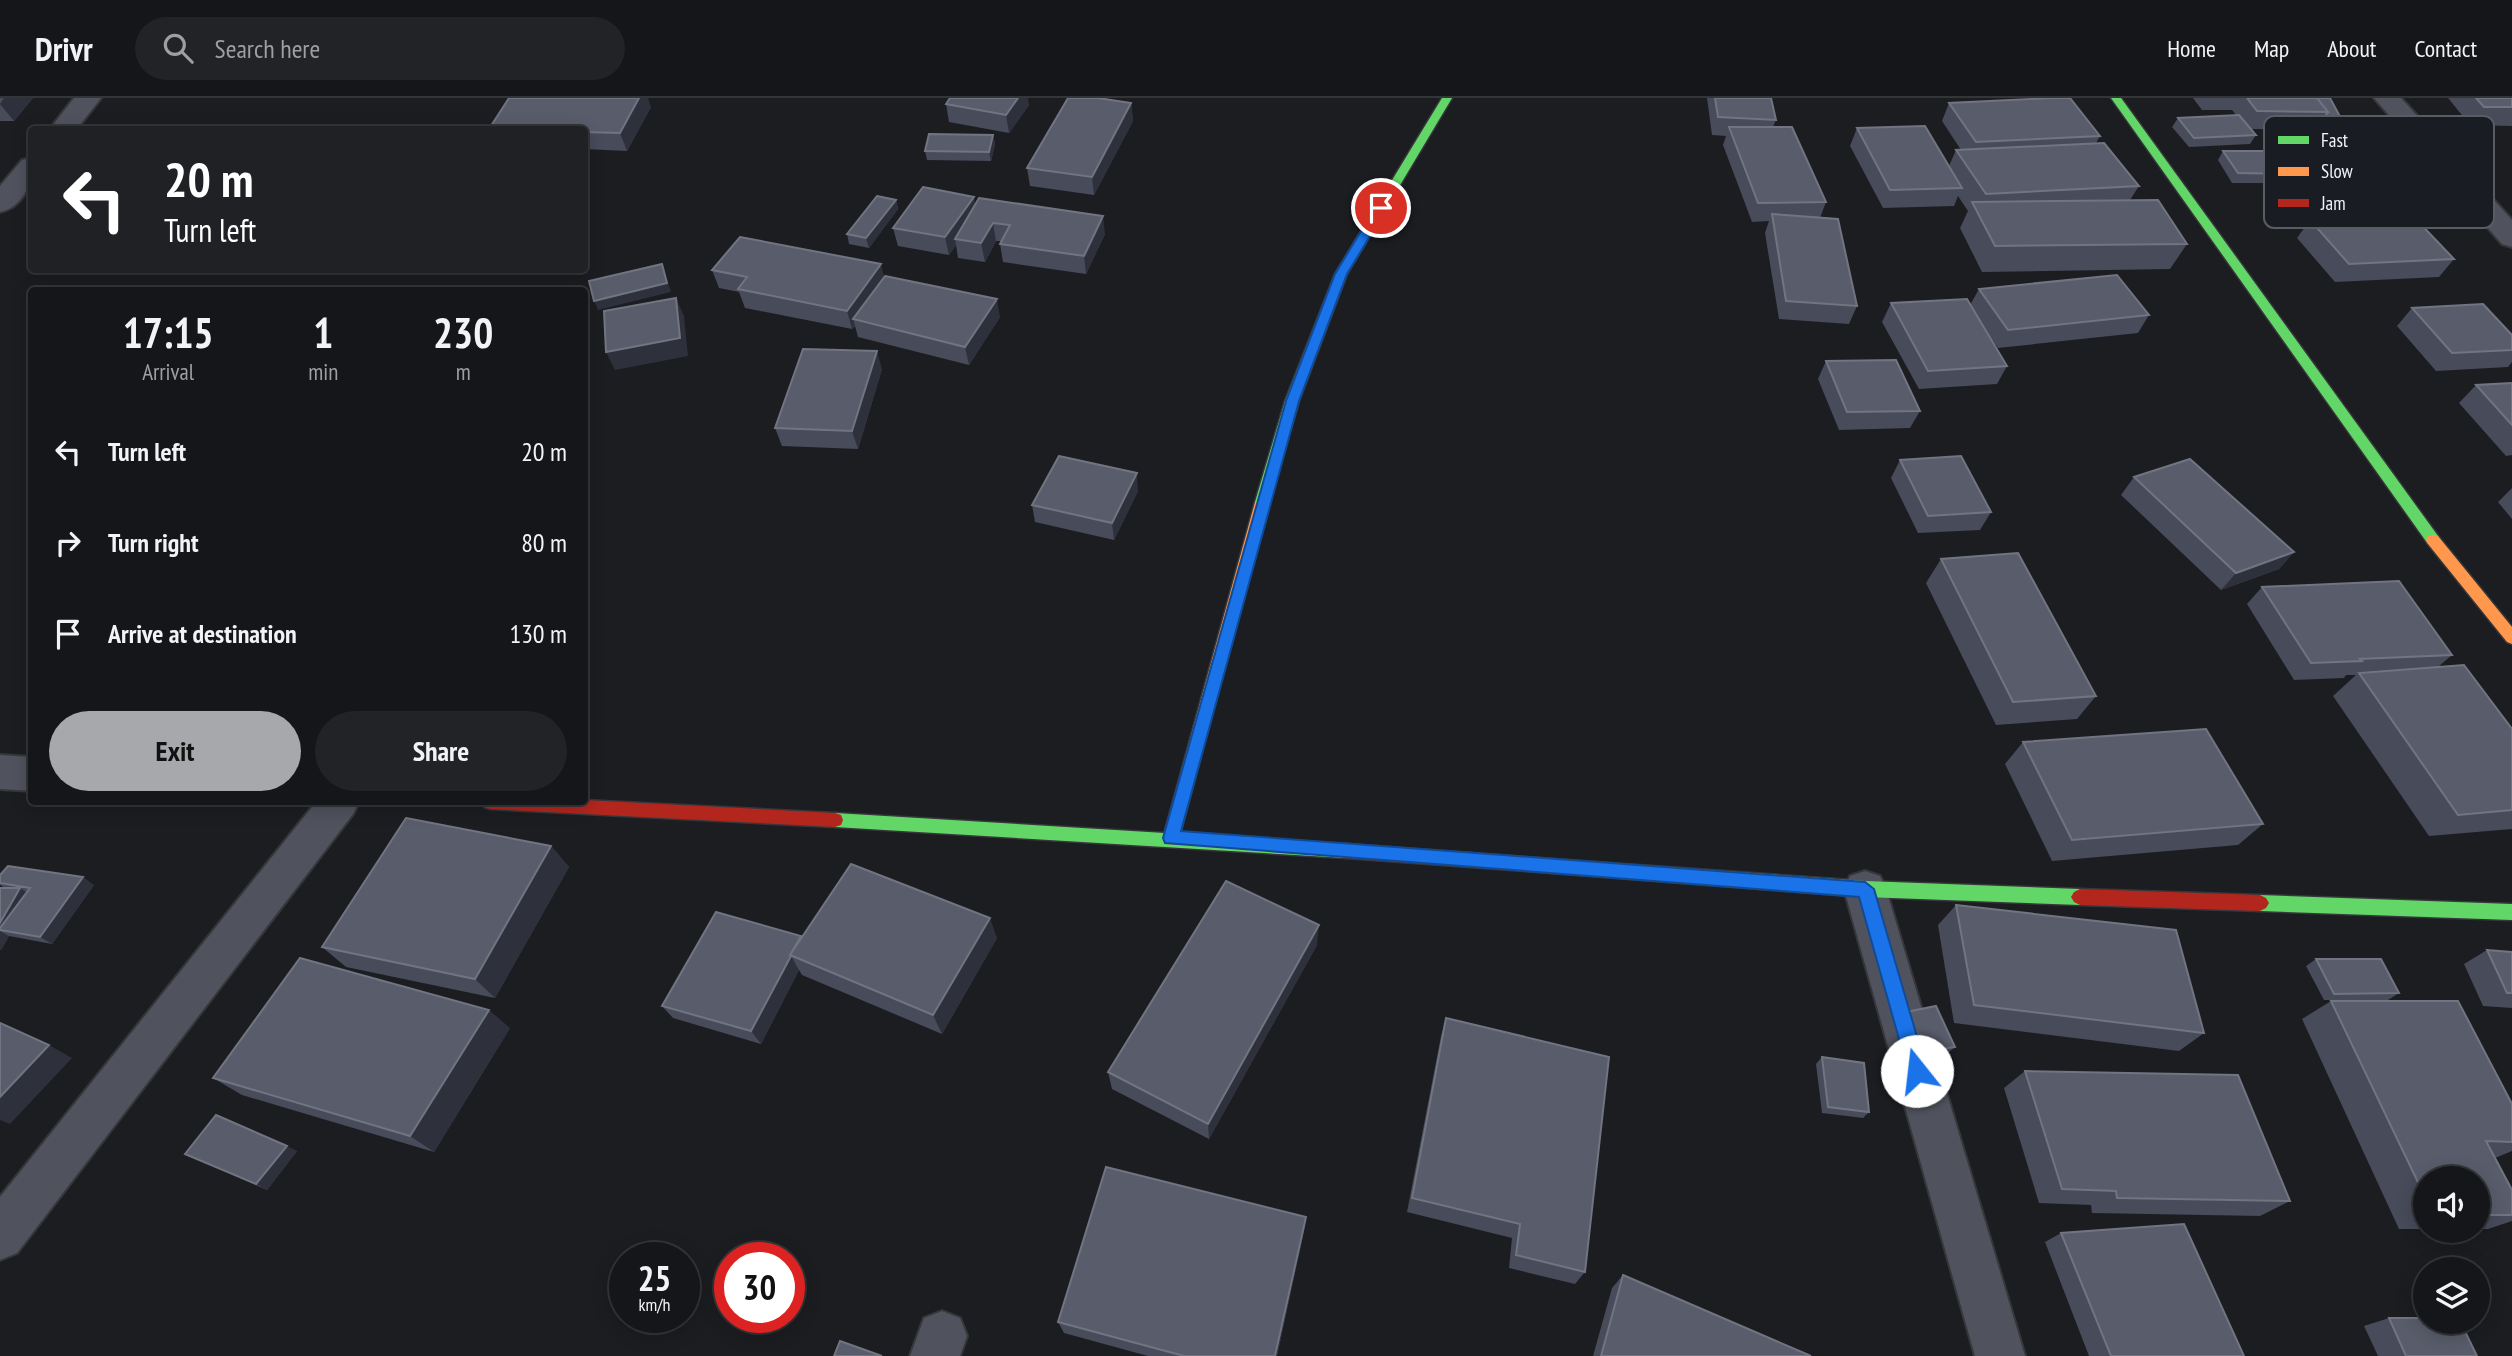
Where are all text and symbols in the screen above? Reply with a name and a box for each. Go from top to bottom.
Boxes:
search box [135,17,625,80]
text: Drivr [35,27,93,70]
icon: search [159,29,197,67]
text: Search here [215,32,320,65]
text: Home [2167,33,2216,64]
text: Map [2254,33,2289,64]
text: About [2327,33,2376,64]
text: Contact [2414,33,2477,64]
legend [2264,116,2494,228]
text: Fast [2321,128,2349,152]
text: 20 m [164,147,253,211]
icon: left [49,154,140,245]
text: Slow [2321,159,2354,183]
pin [1351,178,1411,238]
icon: arrive [1362,189,1400,227]
text: Jam [2320,191,2346,215]
text: Turn left [164,209,256,251]
text: 17:15 [123,305,214,360]
text: 1 [313,305,333,360]
text: 230 [433,305,493,360]
text: Arrival [142,357,194,386]
text: min [308,357,338,386]
text: m [456,357,471,386]
icon: left [49,433,87,471]
text: Turn left [108,435,186,468]
text: 20 m [521,435,567,468]
icon: right [49,524,87,562]
text: Turn right [108,526,199,559]
text: 80 m [521,526,567,559]
icon: arrive [49,615,87,653]
text: Arrive at destination [108,617,297,650]
text: 130 m [509,617,567,650]
button: Exit [49,711,301,791]
button: Share [315,711,567,791]
position arrow [1880,1034,1954,1108]
map controls [2413,1166,2490,1334]
button: sound [2413,1166,2490,1243]
speed limit sign: 30 [714,1242,805,1333]
text: 25 [638,1255,671,1301]
button: layers [2413,1257,2490,1334]
text: km/h [639,1293,670,1316]

